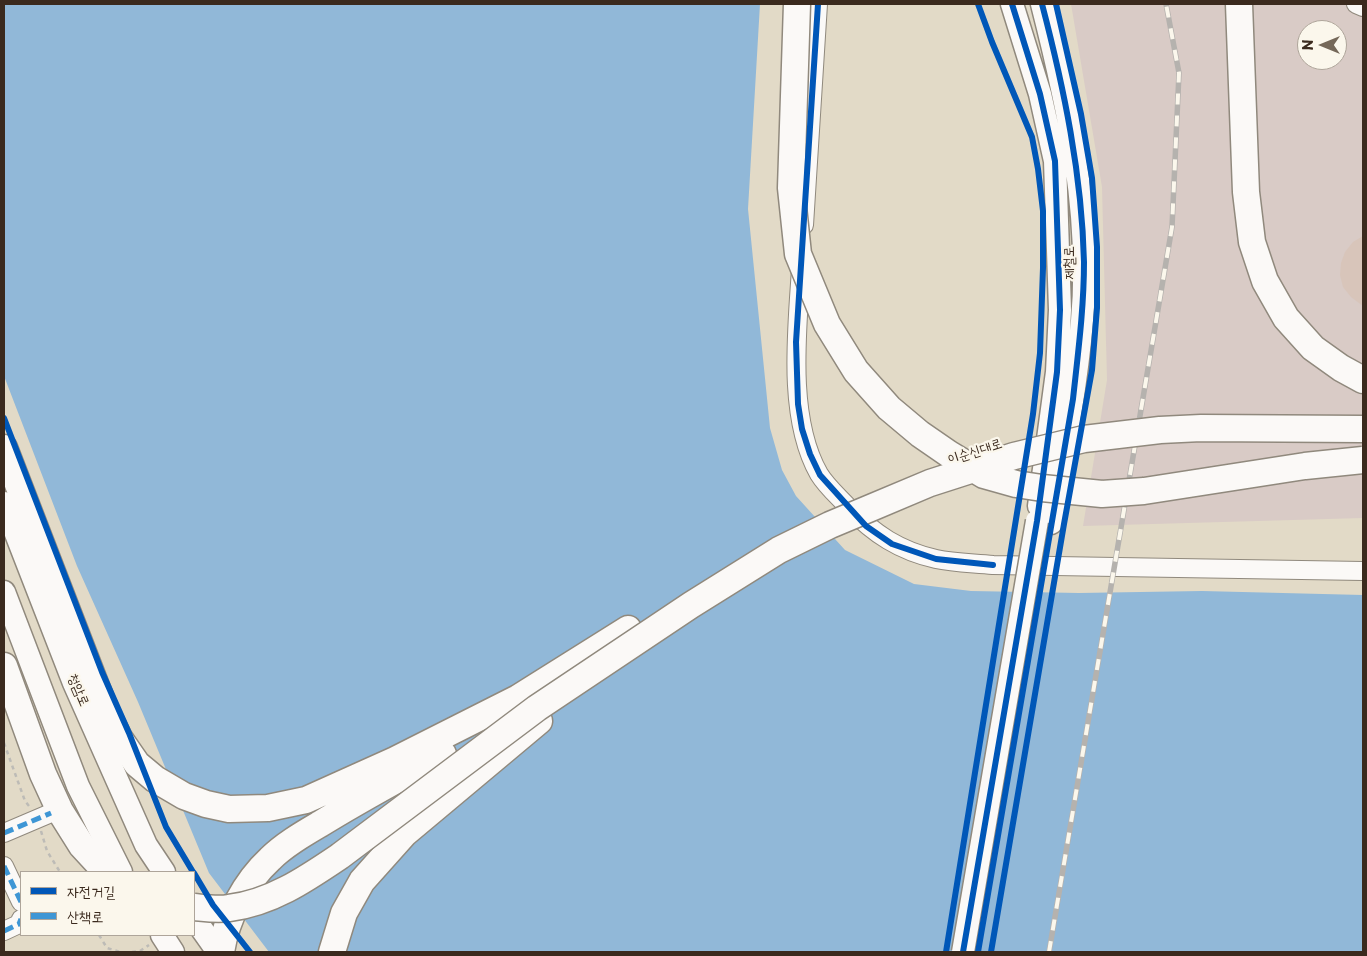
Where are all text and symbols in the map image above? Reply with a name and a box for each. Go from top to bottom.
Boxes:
north arrow [1297,20,1347,70]
text: N [1297,39,1318,51]
street label: 제철로 [1061,246,1079,280]
street label: 이순신대로 [946,435,1004,469]
street label: 청암로 [64,671,92,709]
legend [20,871,195,936]
text: 자전거길 [67,879,115,902]
text: 산책로 [67,904,103,927]

